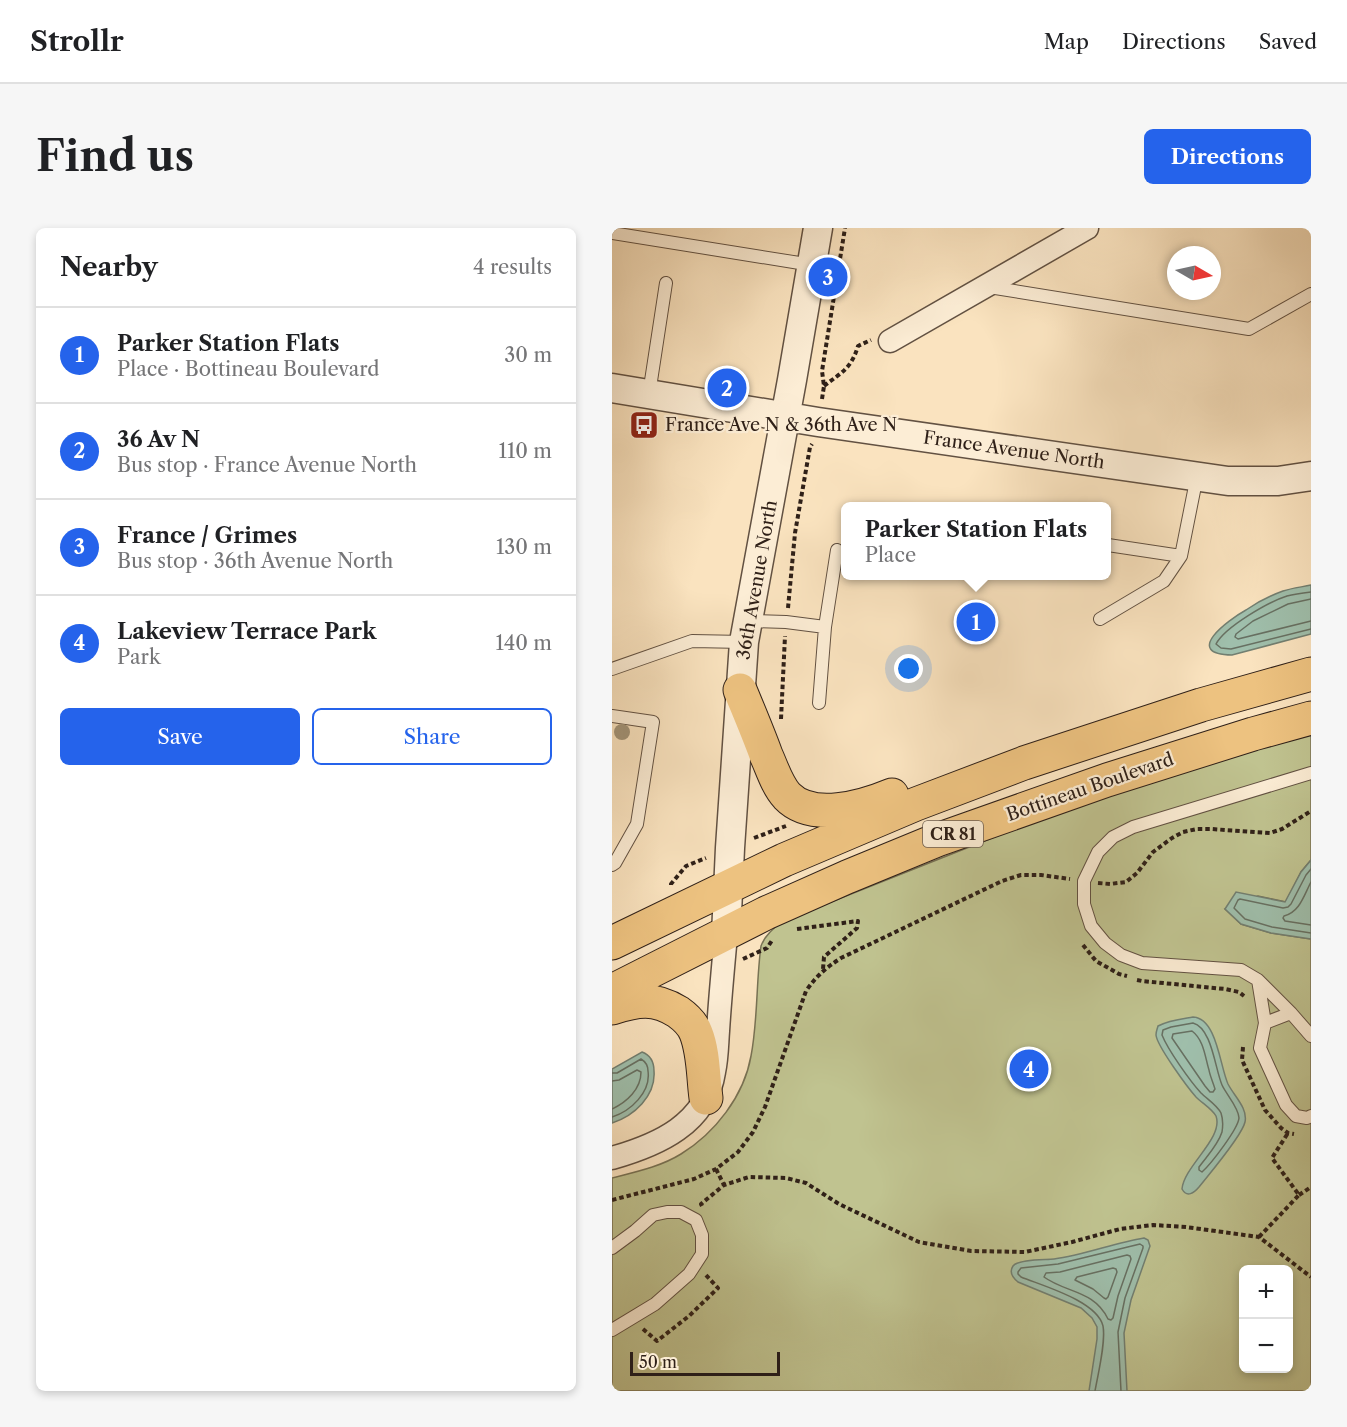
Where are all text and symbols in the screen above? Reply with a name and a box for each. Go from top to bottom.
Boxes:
text: Strollr [30,24,124,58]
text: Map [1044,29,1089,54]
text: Directions [1122,29,1226,54]
text: Saved [1259,29,1317,54]
button: Directions [1144,129,1311,184]
text: Find us [36,130,194,182]
north arrow [1167,246,1221,300]
text: Nearby [60,251,158,283]
pin: 3 [808,254,848,300]
text: 4 results [473,255,552,279]
text: Parker Station Flats [117,330,340,357]
text: 1 [75,343,84,367]
text: 30 m [504,343,552,367]
text: Place · Bottineau Boulevard [117,357,380,381]
pin: 2 [708,366,746,410]
bus stop icon: France Ave N & 36th Ave N [628,409,660,441]
place label: France Ave N & 36th Ave N [665,414,897,436]
text: 36 Av N [117,426,200,453]
street label: France Avenue North [922,426,1106,474]
text: 2 [74,439,85,463]
text: 110 m [499,439,552,463]
text: Bus stop · France Avenue North [117,453,417,477]
street label: 36th Avenue North [732,499,782,661]
popup [841,502,1111,580]
text: Parker Station Flats [865,516,1087,543]
text: France / Grimes [117,522,297,549]
text: 3 [74,535,85,559]
text: 130 m [496,535,552,559]
text: Place [865,543,916,567]
text: Bus stop · 36th Avenue North [117,549,393,573]
pin: 1 [956,600,996,644]
text: Lakeview Terrace Park [117,618,377,645]
text: 4 [74,631,85,655]
text: 140 m [495,631,552,655]
text: Park [117,645,160,669]
your location [894,654,923,683]
button: Save [60,708,300,765]
button: Share [312,708,552,765]
street label: Bottineau Boulevard [1004,748,1177,826]
road number: CR 81 [923,821,983,847]
pin: 4 [1010,1046,1048,1092]
map controls [1239,1265,1293,1373]
button: + [1239,1265,1293,1319]
button: − [1239,1319,1293,1373]
scale bar [630,1349,780,1376]
text: 50 m [639,1352,677,1372]

